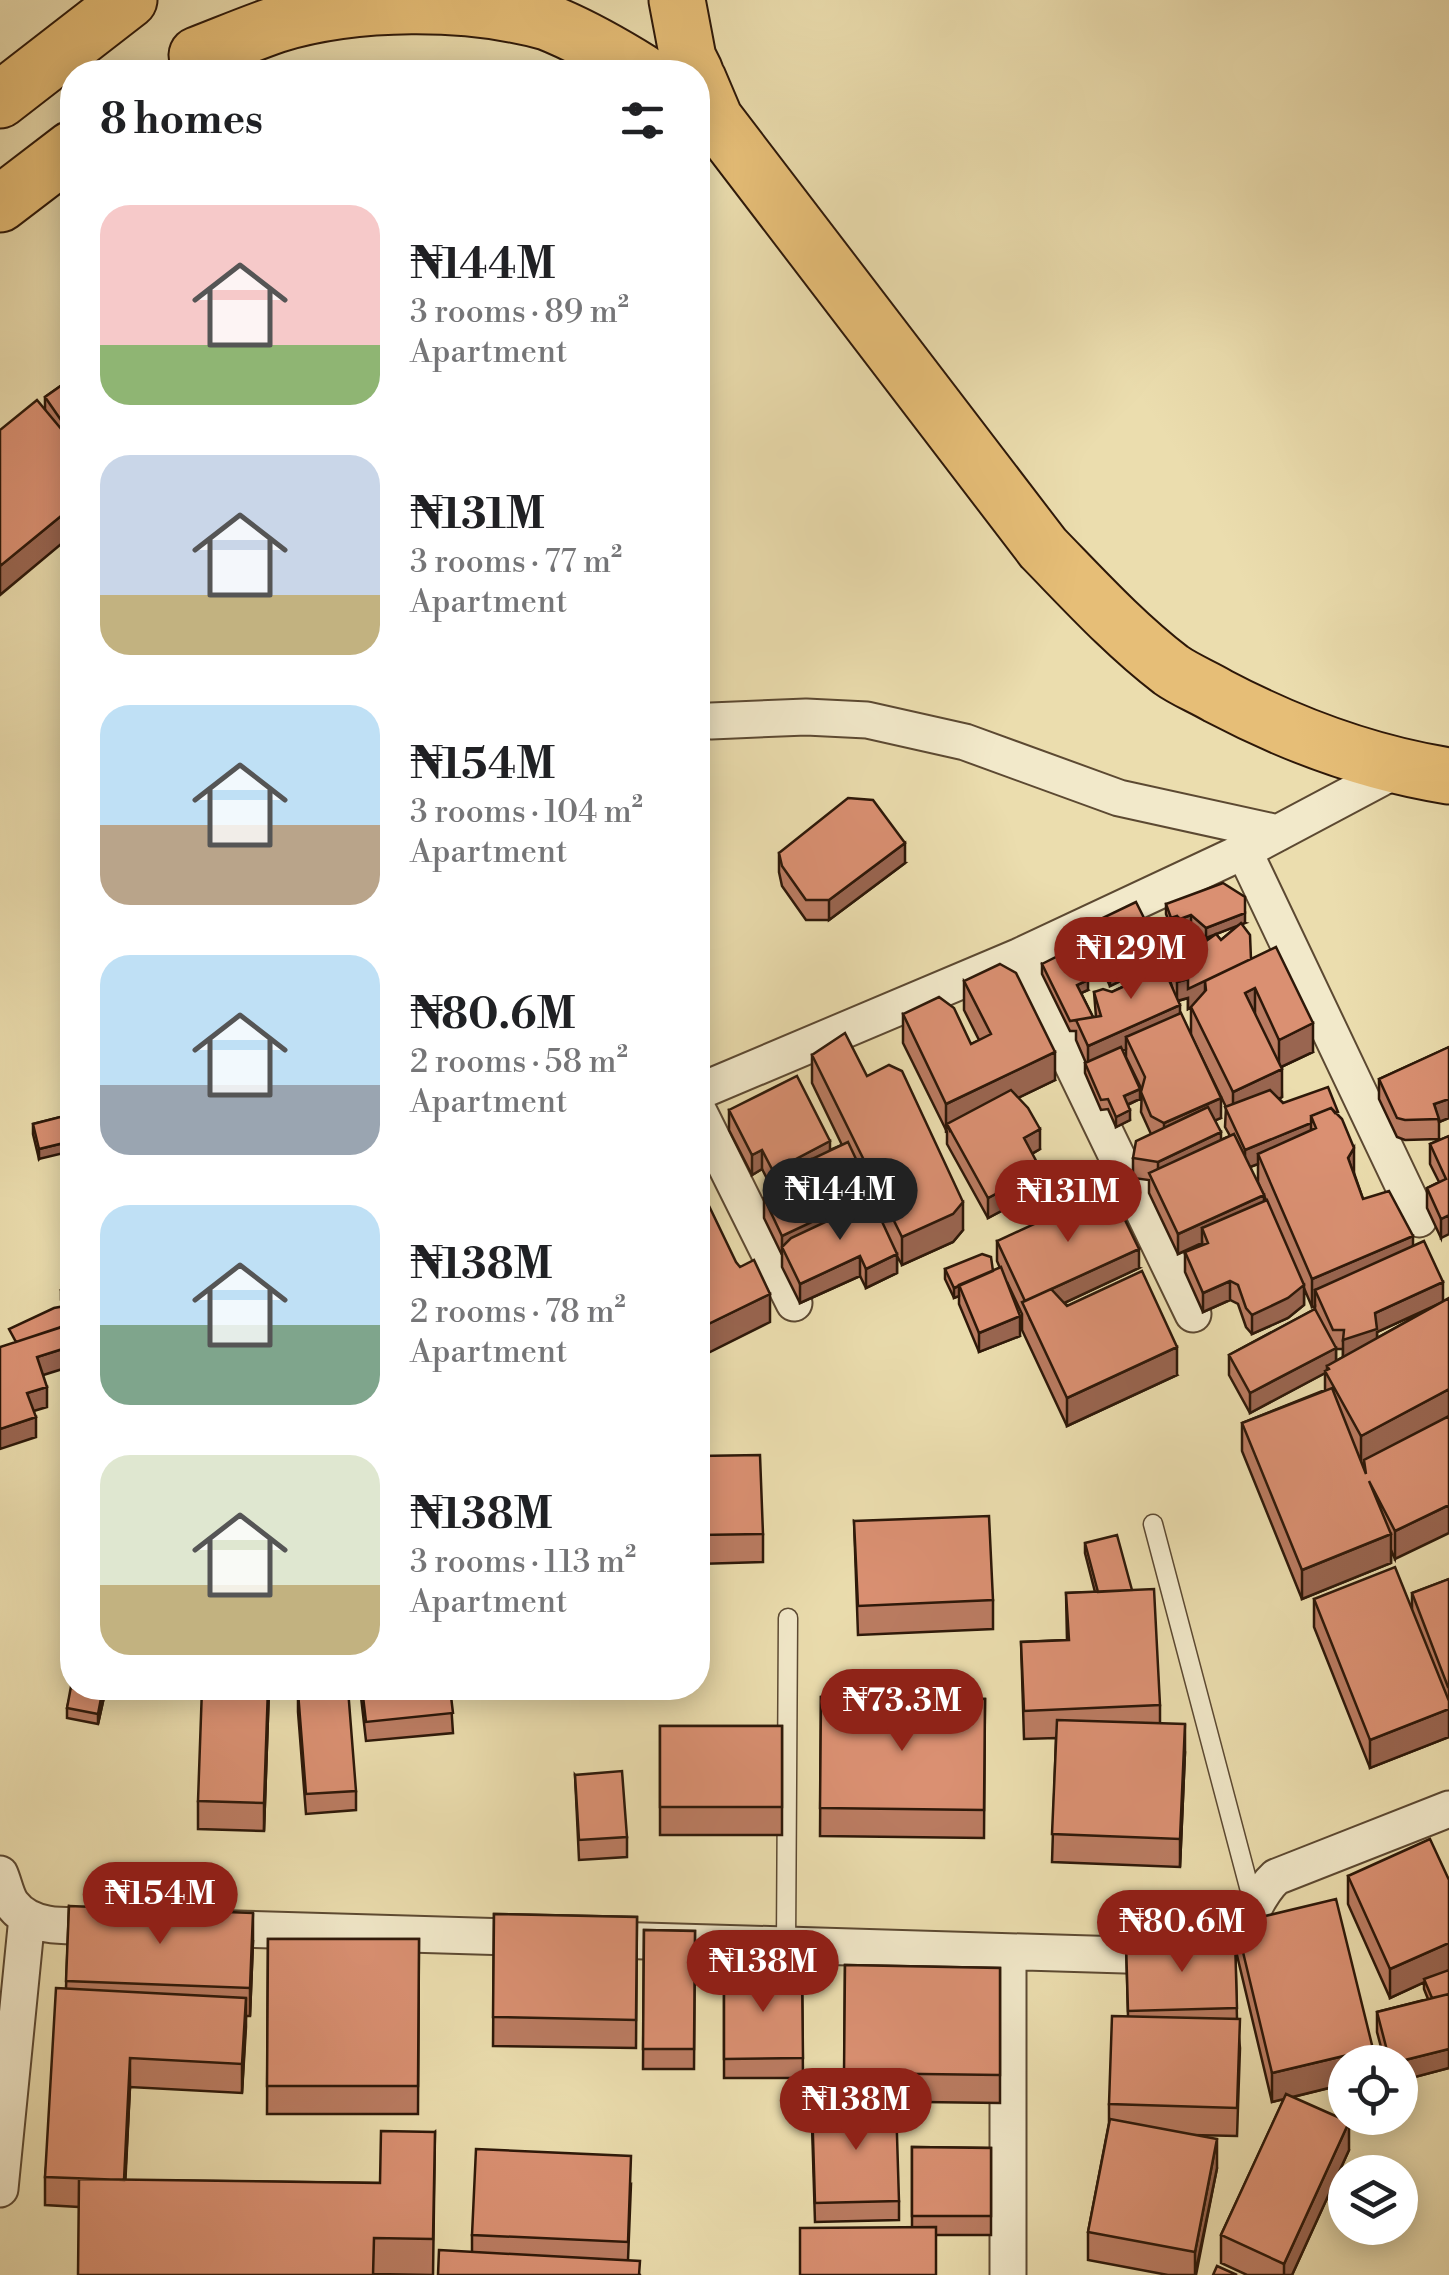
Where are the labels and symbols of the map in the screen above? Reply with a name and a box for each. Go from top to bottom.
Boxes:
pin: ₦129M [1061,917,1201,1002]
pin: ₦144M [770,1158,910,1243]
pin: ₦131M [998,1160,1138,1245]
pin: ₦73.3M [821,1669,983,1754]
pin: ₦154M [90,1862,230,1947]
pin: ₦80.6M [1101,1890,1263,1975]
pin: ₦138M [693,1930,833,2015]
pin: ₦138M [786,2068,926,2153]

